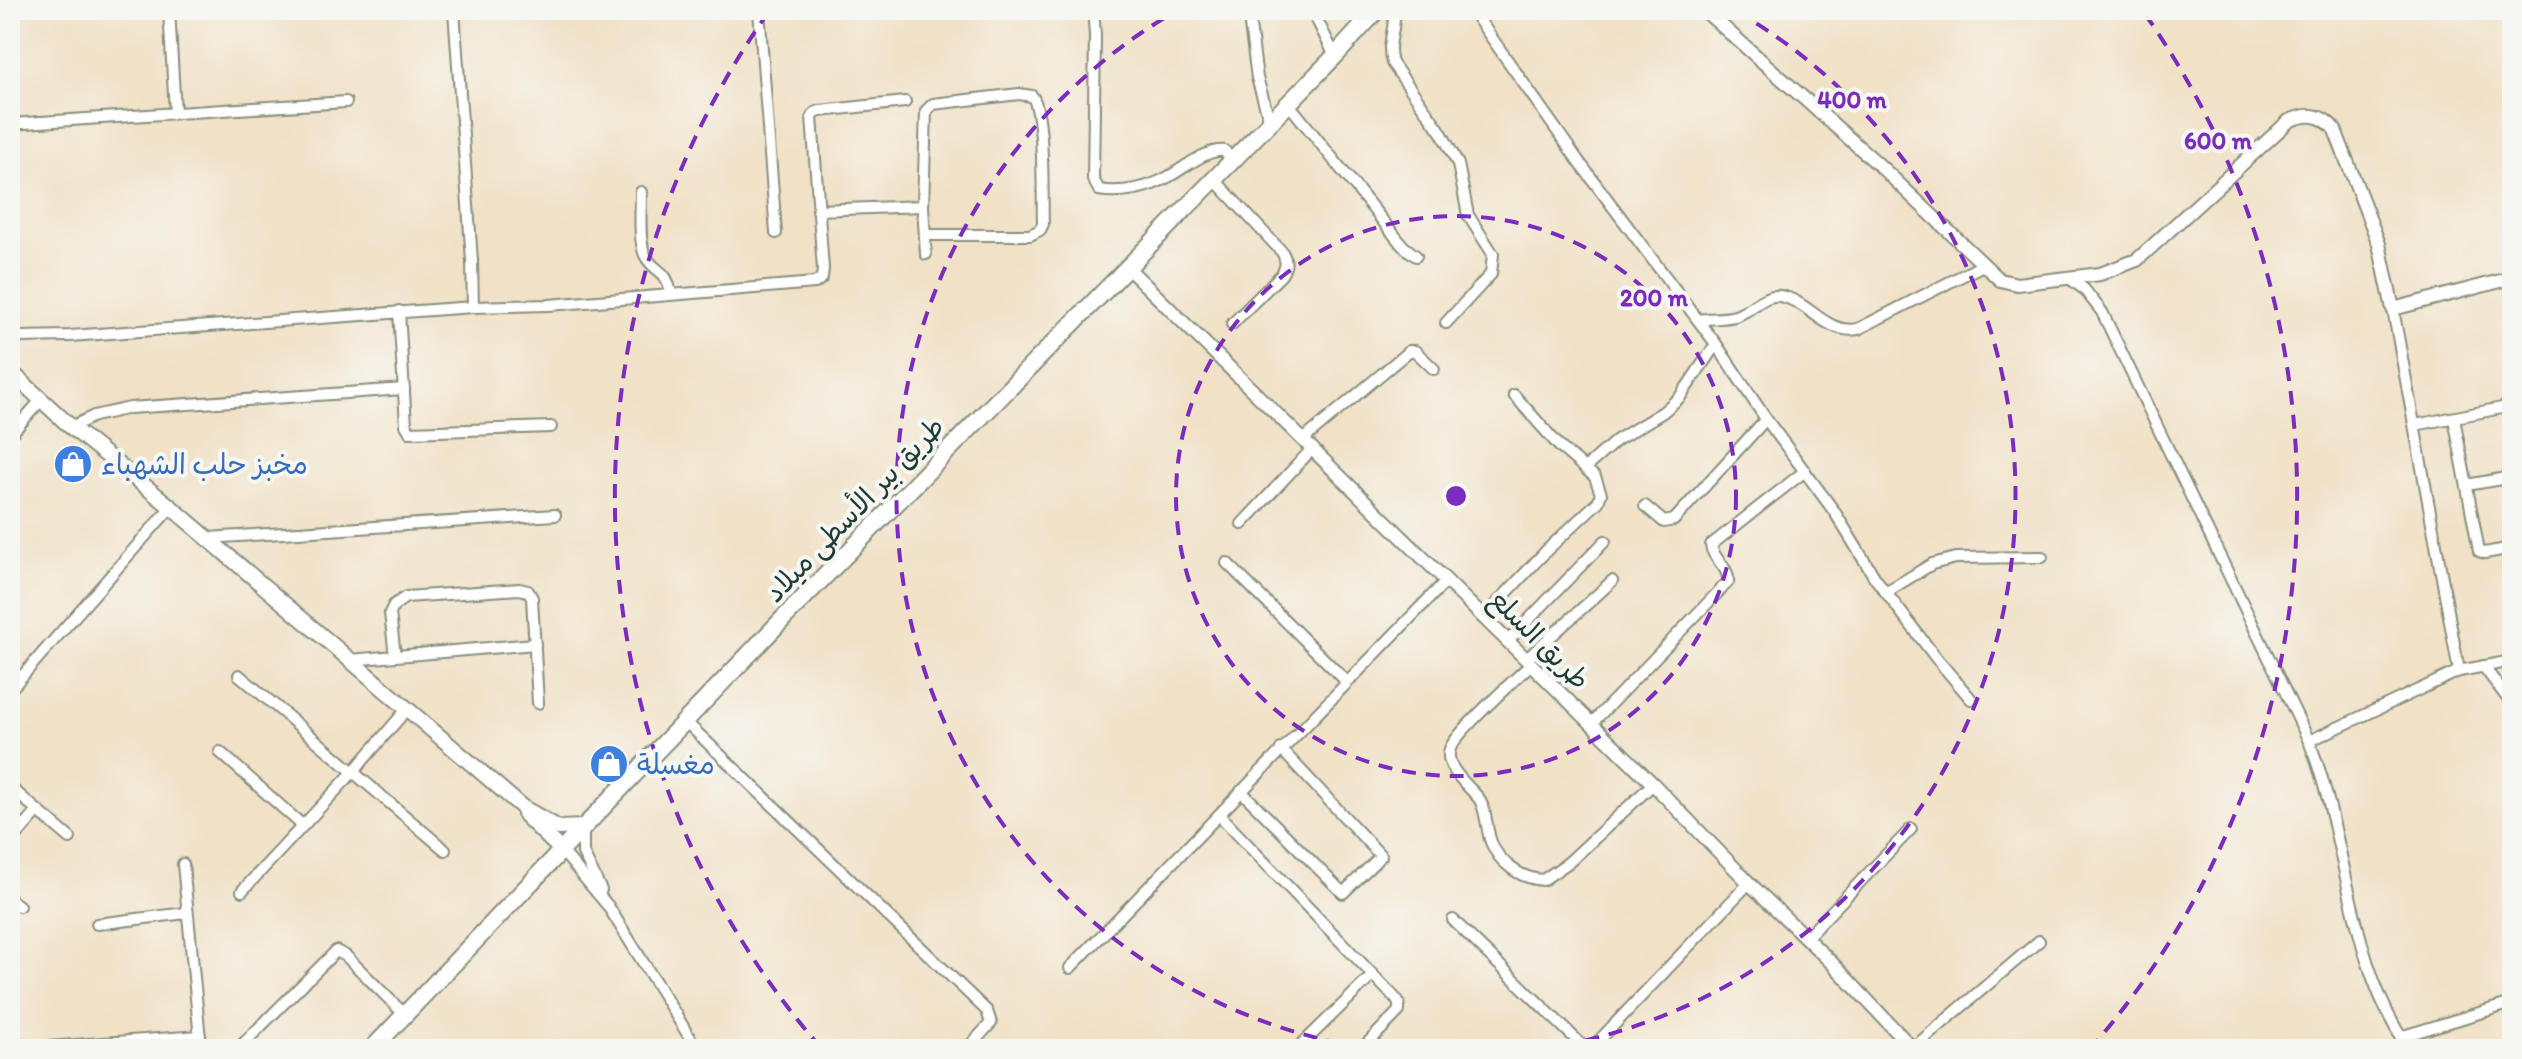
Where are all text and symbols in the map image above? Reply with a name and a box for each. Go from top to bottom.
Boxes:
text: 400 m [1817,85,1888,114]
text: 600 m [2184,126,2253,155]
text: 200 m [1620,283,1689,312]
street label: طريق بير الأسطى ميلاد [756,408,952,610]
shop icon: مخبز حلب الشهباء [52,443,94,485]
place label: مخبز حلب الشهباء [101,447,308,482]
centre of rings [1442,482,1470,510]
street label: طريق السلع [1481,582,1597,698]
shop icon: مغسلة [588,743,630,785]
place label: مغسلة [637,747,715,781]

